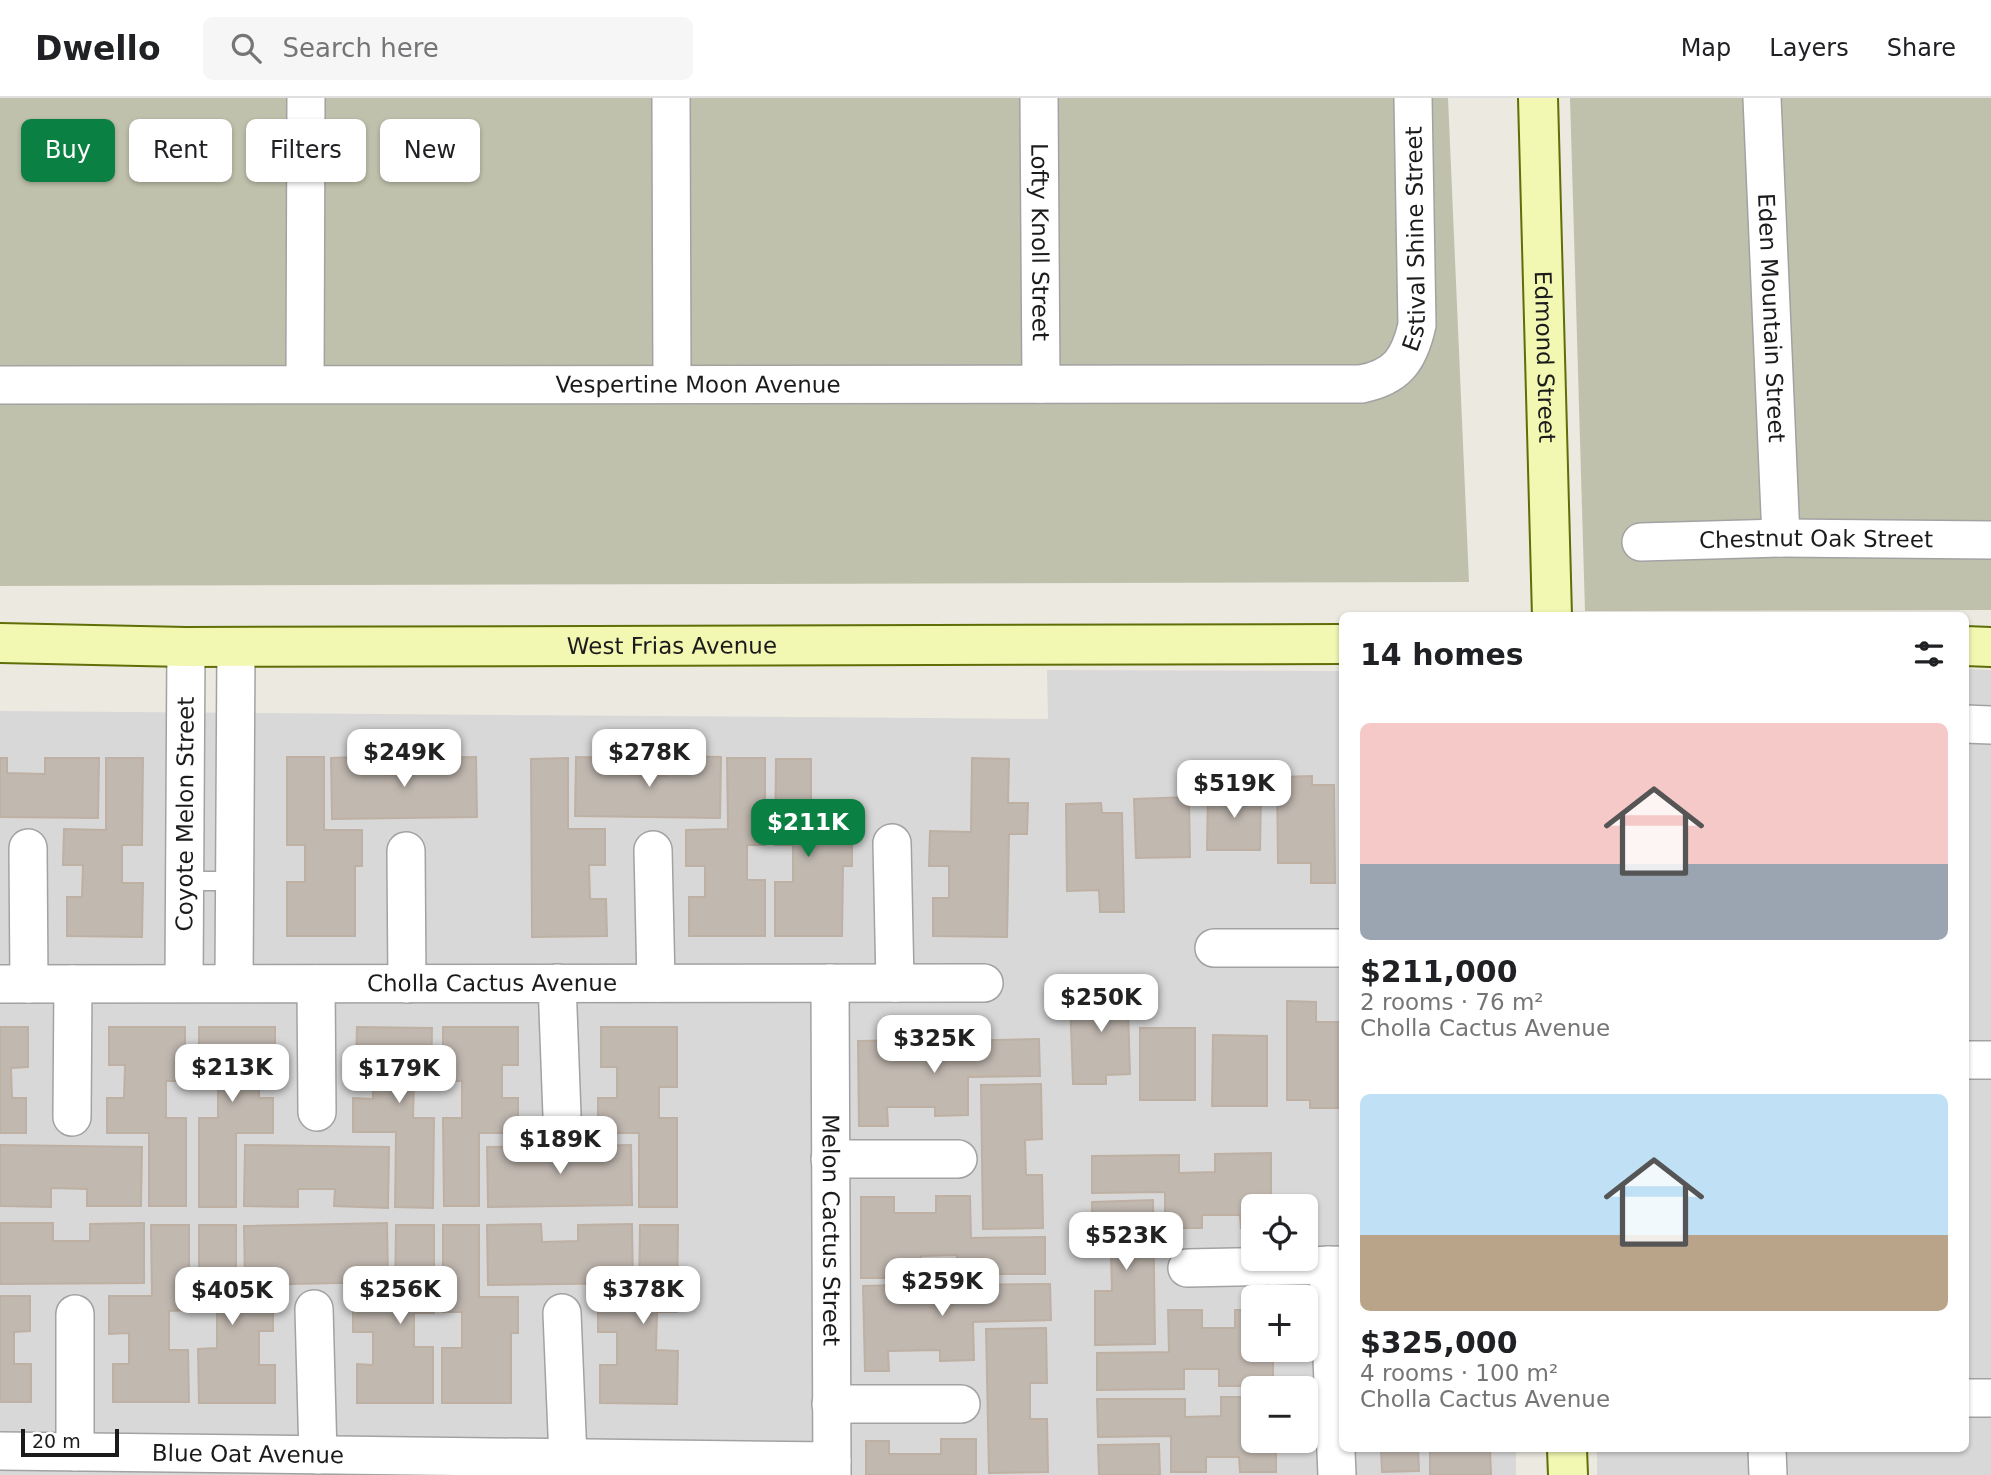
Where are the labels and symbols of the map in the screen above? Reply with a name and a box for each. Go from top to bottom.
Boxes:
street label: Estival Shine Street [1397,126,1430,355]
street label: Lofty Knoll Street [1026,143,1054,341]
street label: Eden Mountain Street [1753,193,1790,443]
street label: Edmond Street [1530,271,1560,443]
street label: Vespertine Moon Avenue [555,371,841,398]
street label: Chestnut Oak Street [1699,525,1933,553]
street label: West Frias Avenue [567,632,777,659]
street label: Coyote Melon Street [171,697,199,931]
pin: $249K [355,730,453,789]
pin: $278K [600,730,698,789]
pin: $519K [1185,760,1283,820]
pin: $211K [759,800,857,859]
street label: Cholla Cactus Avenue [367,970,617,996]
pin: $250K [1052,974,1150,1034]
pin: $325K [885,1016,983,1075]
pin: $213K [183,1044,281,1104]
pin: $179K [350,1046,448,1105]
street label: Melon Cactus Street [818,1114,844,1346]
pin: $189K [511,1116,609,1176]
pin: $523K [1077,1212,1175,1272]
pin: $259K [893,1258,991,1318]
pin: $256K [351,1266,449,1326]
pin: $378K [594,1266,692,1326]
pin: $405K [183,1268,281,1327]
scale bar [21,1426,119,1458]
street label: Blue Oat Avenue [152,1440,344,1468]

